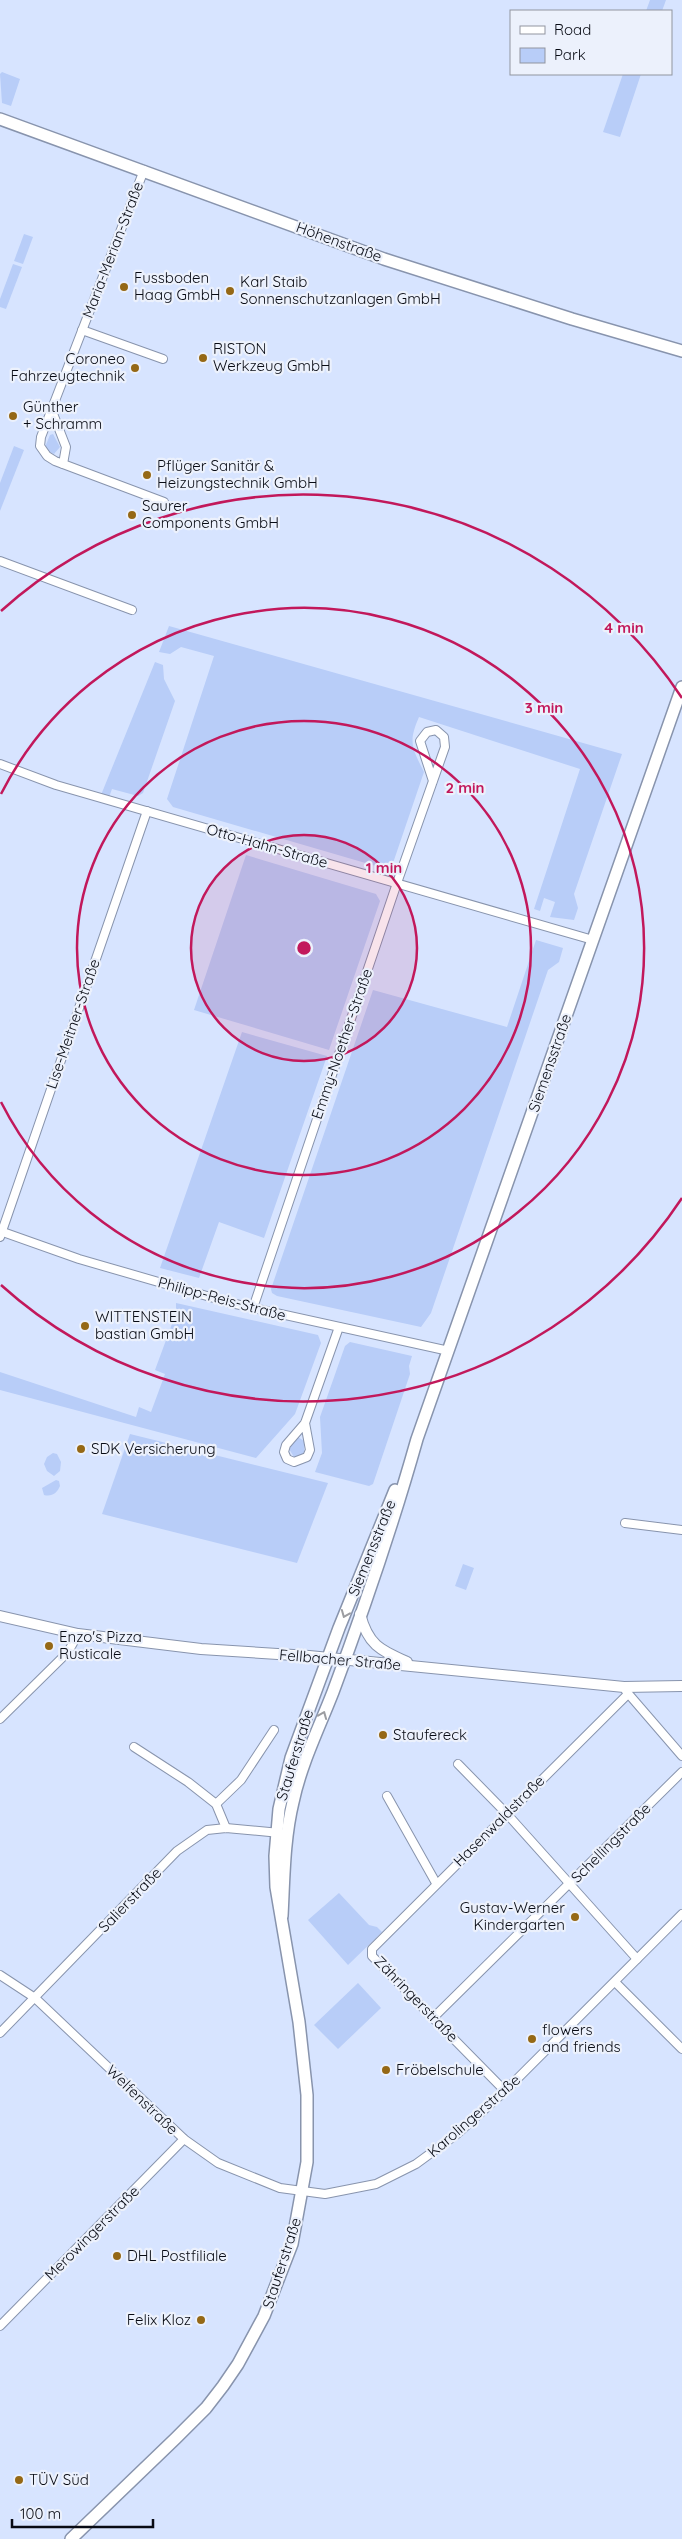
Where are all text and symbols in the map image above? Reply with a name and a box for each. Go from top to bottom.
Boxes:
legend [510,10,672,75]
text: Road [554,20,591,39]
text: Park [554,45,586,64]
street label: Maria-Merian-Straße [78,179,147,321]
street label: Höhenstraße [294,217,385,266]
place label: Fussboden Haag GmbH [134,268,221,304]
place label: Karl Staib Sonnenschutzanlagen GmbH [240,272,441,308]
marker: Fussboden Haag GmbH [118,281,130,293]
marker: Karl Staib Sonnenschutzanlagen GmbH [224,285,236,297]
place label: RISTON Werkzeug GmbH [213,339,331,375]
place label: Coroneo Fahrzeugtechnik [10,349,125,385]
marker: RISTON Werkzeug GmbH [197,352,209,364]
marker: Coroneo Fahrzeugtechnik [129,362,141,374]
place label: Günther + Schramm [23,397,102,433]
marker: Günther + Schramm [7,410,19,422]
place label: Pflüger Sanitär & Heizungstechnik GmbH [157,456,318,492]
marker: Pflüger Sanitär & Heizungstechnik GmbH [141,469,153,481]
place label: Saurer Components GmbH [142,496,279,532]
marker: Saurer Components GmbH [126,509,138,521]
text: 4 min [604,618,644,637]
text: 3 min [525,698,563,717]
text: 2 min [445,778,485,797]
street label: Otto-Hahn-Straße [204,819,330,872]
text: 1 min [366,858,402,877]
centre of rings [295,939,313,957]
street label: Lise-Meitner-Straße [41,956,104,1091]
street label: Emmy-Noether-Straße [307,966,376,1122]
street label: Siemensstraße [524,1011,575,1114]
street label: Philipp-Reis-Straße [156,1272,288,1325]
place label: WITTENSTEIN bastian GmbH [95,1307,194,1343]
marker: WITTENSTEIN bastian GmbH [79,1320,91,1332]
place label: SDK Versicherung [91,1439,216,1458]
marker: SDK Versicherung [75,1443,87,1455]
street label: Siemensstraße [344,1497,400,1599]
one-way arrow [341,1609,351,1617]
place label: Enzo's Pizza Rusticale [59,1627,142,1663]
marker: Enzo's Pizza Rusticale [43,1640,55,1652]
street label: Fellbacher Straße [278,1645,402,1674]
street label: Stauferstraße [272,1707,317,1803]
one-way arrow [318,1712,328,1720]
place label: Staufereck [393,1725,467,1744]
marker: Staufereck [377,1729,389,1741]
street label: Hasenwaldstraße [449,1771,548,1870]
street label: Schellingstraße [567,1799,655,1887]
street label: Salierstraße [94,1863,165,1936]
place label: Gustav-Werner Kindergarten [460,1898,565,1934]
marker: Gustav-Werner Kindergarten [569,1911,581,1923]
street label: Zähringerstraße [370,1952,462,2046]
place label: flowers and friends [542,2020,621,2056]
marker: flowers and friends [526,2033,538,2045]
place label: Fröbelschule [396,2060,484,2079]
street label: Welfenstraße [102,2061,182,2139]
marker: Fröbelschule [380,2064,392,2076]
street label: Karolingerstraße [423,2070,524,2161]
street label: Merowingerstraße [40,2181,143,2284]
street label: Stauferstraße [258,2215,305,2311]
place label: DHL Postfiliale [127,2246,227,2265]
marker: DHL Postfiliale [111,2250,123,2262]
place label: Felix Kloz [127,2310,191,2329]
marker: Felix Kloz [195,2314,207,2326]
place label: TÜV Süd [29,2470,89,2489]
marker: TÜV Süd [13,2474,25,2486]
scale bar [12,2496,154,2528]
text: 100 m [20,2504,61,2523]

